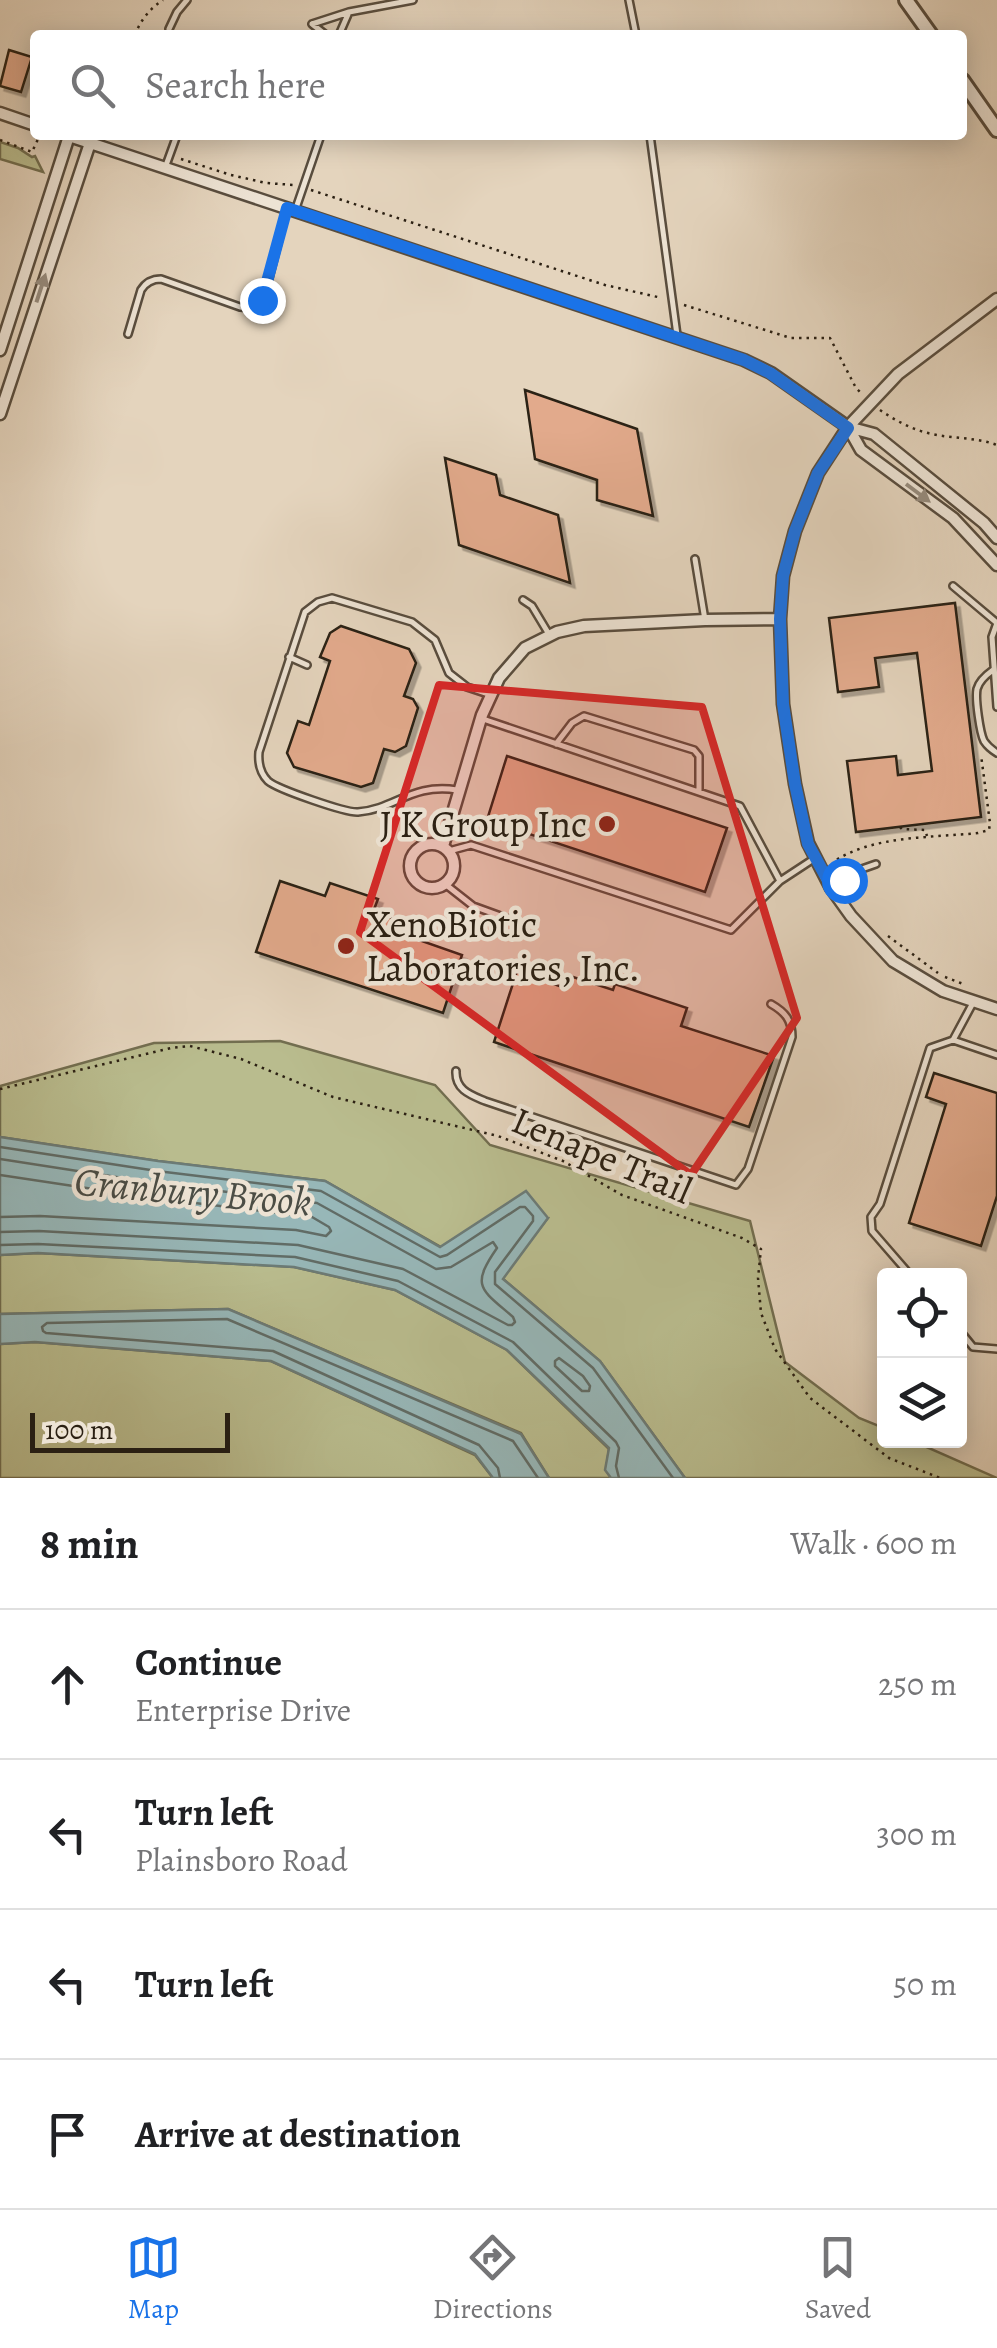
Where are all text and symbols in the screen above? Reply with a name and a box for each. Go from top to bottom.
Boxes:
search box [30,30,967,140]
icon: search [65,58,120,113]
text: Search here [145,59,326,111]
one-way arrow [34,272,49,302]
route end [240,278,286,324]
one-way arrow [905,482,931,502]
place label: J K Group Inc [380,798,587,850]
marker: J K Group Inc [596,813,618,835]
route start [822,858,868,904]
place label: XenoBiotic Laboratories, Inc. [366,898,640,994]
marker: XenoBiotic Laboratories, Inc. [335,935,357,957]
street label: Lenape Trail [504,1094,700,1216]
water label: Cranbury Brook [72,1154,314,1229]
map controls [877,1268,967,1448]
button: locate [877,1268,967,1358]
button: layers [877,1358,967,1448]
scale bar [30,1408,230,1452]
text: 100 m [45,1411,113,1449]
text: 8 min [40,1515,139,1572]
text: Walk · 600 m [790,1521,957,1565]
text: Continue [135,1636,282,1688]
icon: ahead [40,1657,95,1712]
text: 250 m [878,1662,957,1706]
text: Enterprise Drive [135,1688,351,1732]
text: Turn left [135,1786,274,1838]
icon: left [40,1807,95,1862]
text: 300 m [877,1812,957,1856]
text: Plainsboro Road [135,1838,348,1882]
icon: left [40,1957,95,2012]
text: Turn left [135,1958,274,2010]
text: 50 m [893,1962,957,2006]
icon: arrive [40,2107,95,2162]
text: Arrive at destination [135,2108,461,2160]
tab: Map [126,2230,181,2328]
tab: Directions [433,2230,553,2328]
tab: Saved [805,2230,871,2328]

